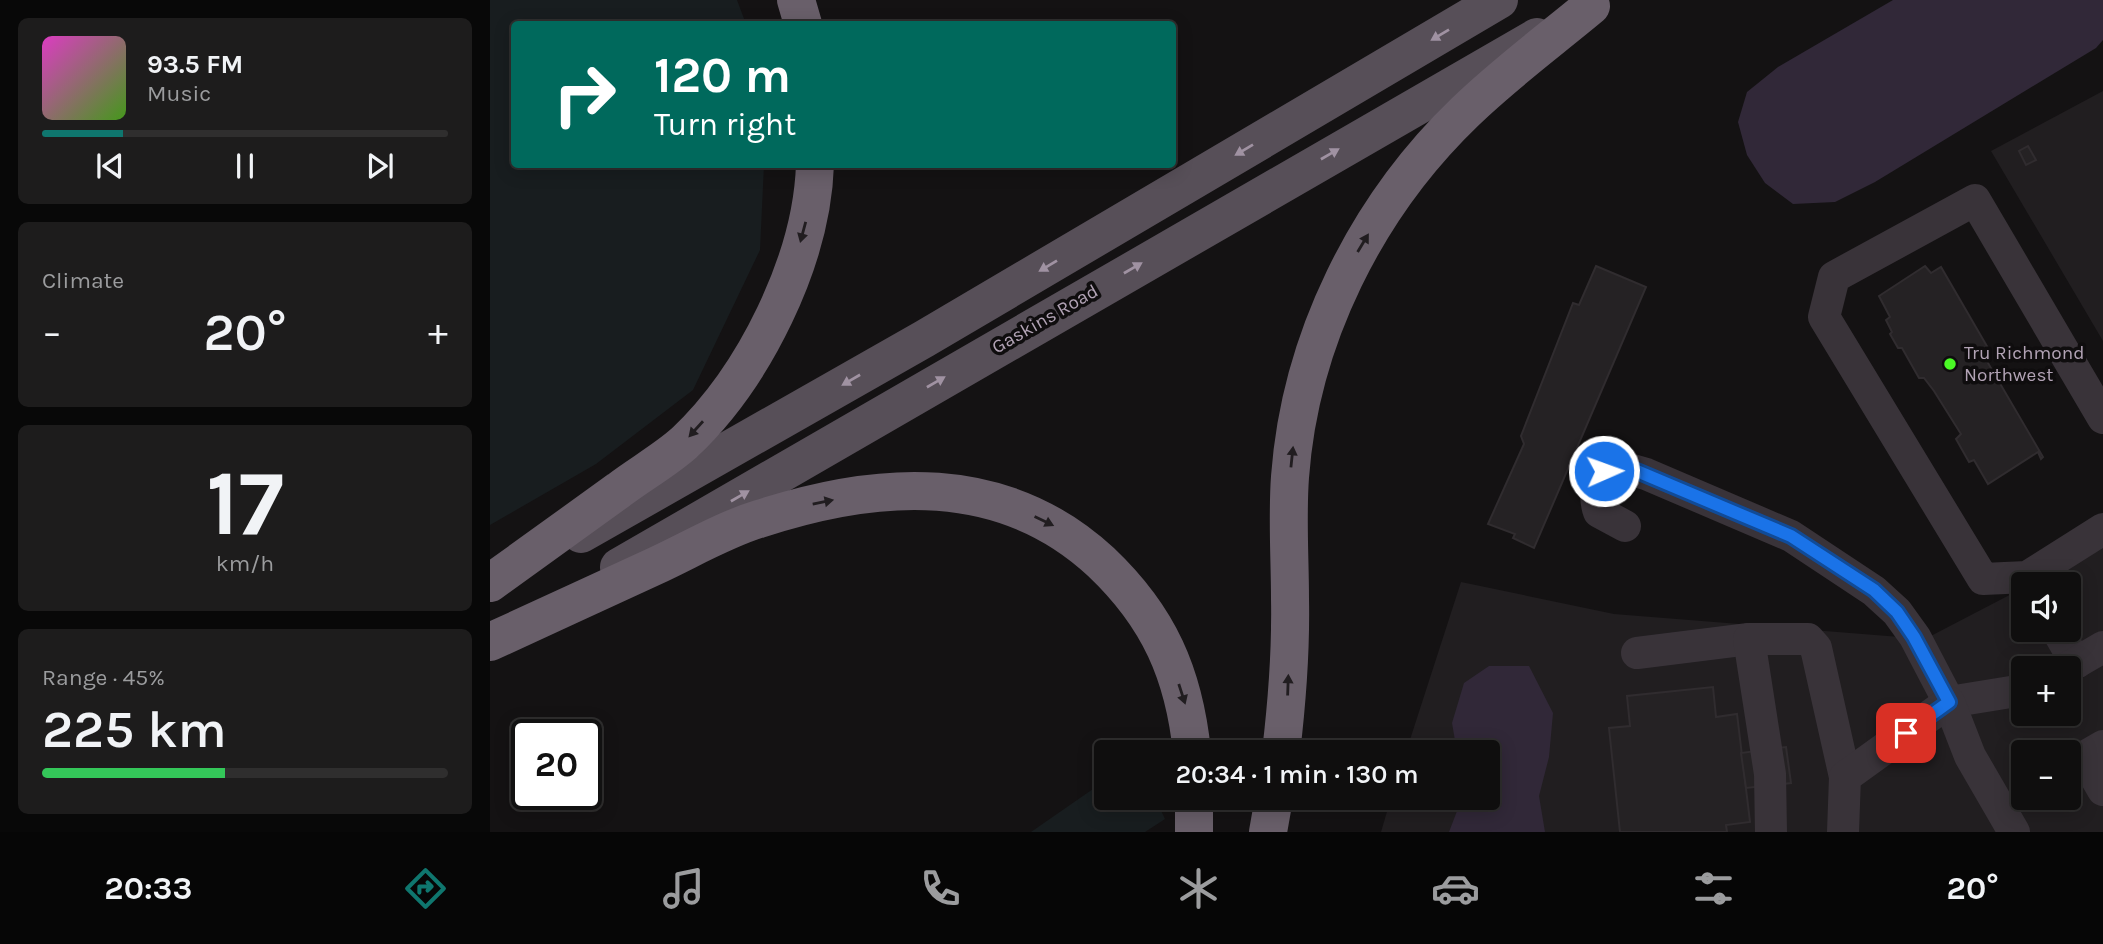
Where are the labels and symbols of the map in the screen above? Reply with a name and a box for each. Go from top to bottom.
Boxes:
one-way arrow [1430,28,1450,40]
one-way arrow [1234,144,1254,156]
one-way arrow [1321,148,1340,161]
one-way arrow [798,221,808,242]
one-way arrow [1357,234,1369,253]
one-way arrow [1038,259,1058,271]
one-way arrow [1123,262,1143,274]
street label: Gaskins Road [988,280,1102,358]
place label: Tru Richmond Northwest [1964,342,2084,386]
marker: Tru Richmond Northwest [1942,356,1958,372]
one-way arrow [842,374,861,386]
one-way arrow [927,376,946,388]
one-way arrow [689,420,705,437]
position arrow [1567,434,1641,508]
one-way arrow [1287,446,1298,468]
one-way arrow [730,490,749,503]
one-way arrow [812,496,834,507]
one-way arrow [1034,516,1054,527]
one-way arrow [1282,673,1294,695]
one-way arrow [1177,684,1187,705]
pin [1876,703,1936,763]
speed limit sign: 20 [511,719,602,810]

